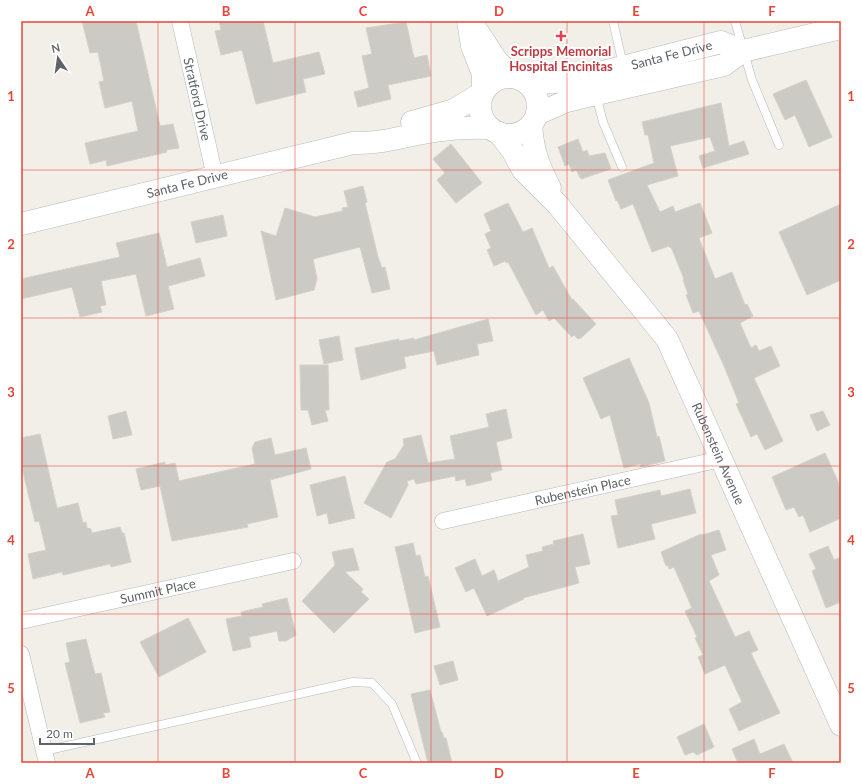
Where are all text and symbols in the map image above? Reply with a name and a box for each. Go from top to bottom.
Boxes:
text: A [84,3,95,19]
text: B [222,3,231,19]
text: C [359,3,368,19]
text: D [494,3,504,19]
text: E [632,3,640,19]
text: F [768,3,776,19]
marker: Scripps Memorial Hospital Encinitas [555,30,567,42]
street label: Santa Fe Drive [629,37,714,73]
north arrow [38,38,78,78]
text: N [50,40,61,55]
place label: Scripps Memorial Hospital Encinitas [509,43,613,74]
street label: Stratford Drive [180,56,215,142]
text: 1 [7,88,15,104]
text: 1 [847,88,855,104]
street label: Santa Fe Drive [145,166,230,201]
text: 2 [7,236,15,252]
text: 2 [847,236,855,252]
text: 3 [7,384,15,400]
text: 3 [847,384,855,400]
street label: Rubenstein Avenue [689,400,749,507]
street label: Rubenstein Place [533,471,632,508]
text: 4 [7,532,15,548]
text: 4 [847,532,855,548]
street label: Summit Place [118,575,197,607]
text: 5 [7,680,15,696]
text: 5 [847,680,855,696]
scale bar [40,720,94,746]
text: 20 m [46,726,73,741]
text: A [84,765,95,781]
text: B [222,765,231,781]
text: C [359,765,368,781]
text: D [494,765,504,781]
text: E [632,765,640,781]
text: F [768,765,776,781]

